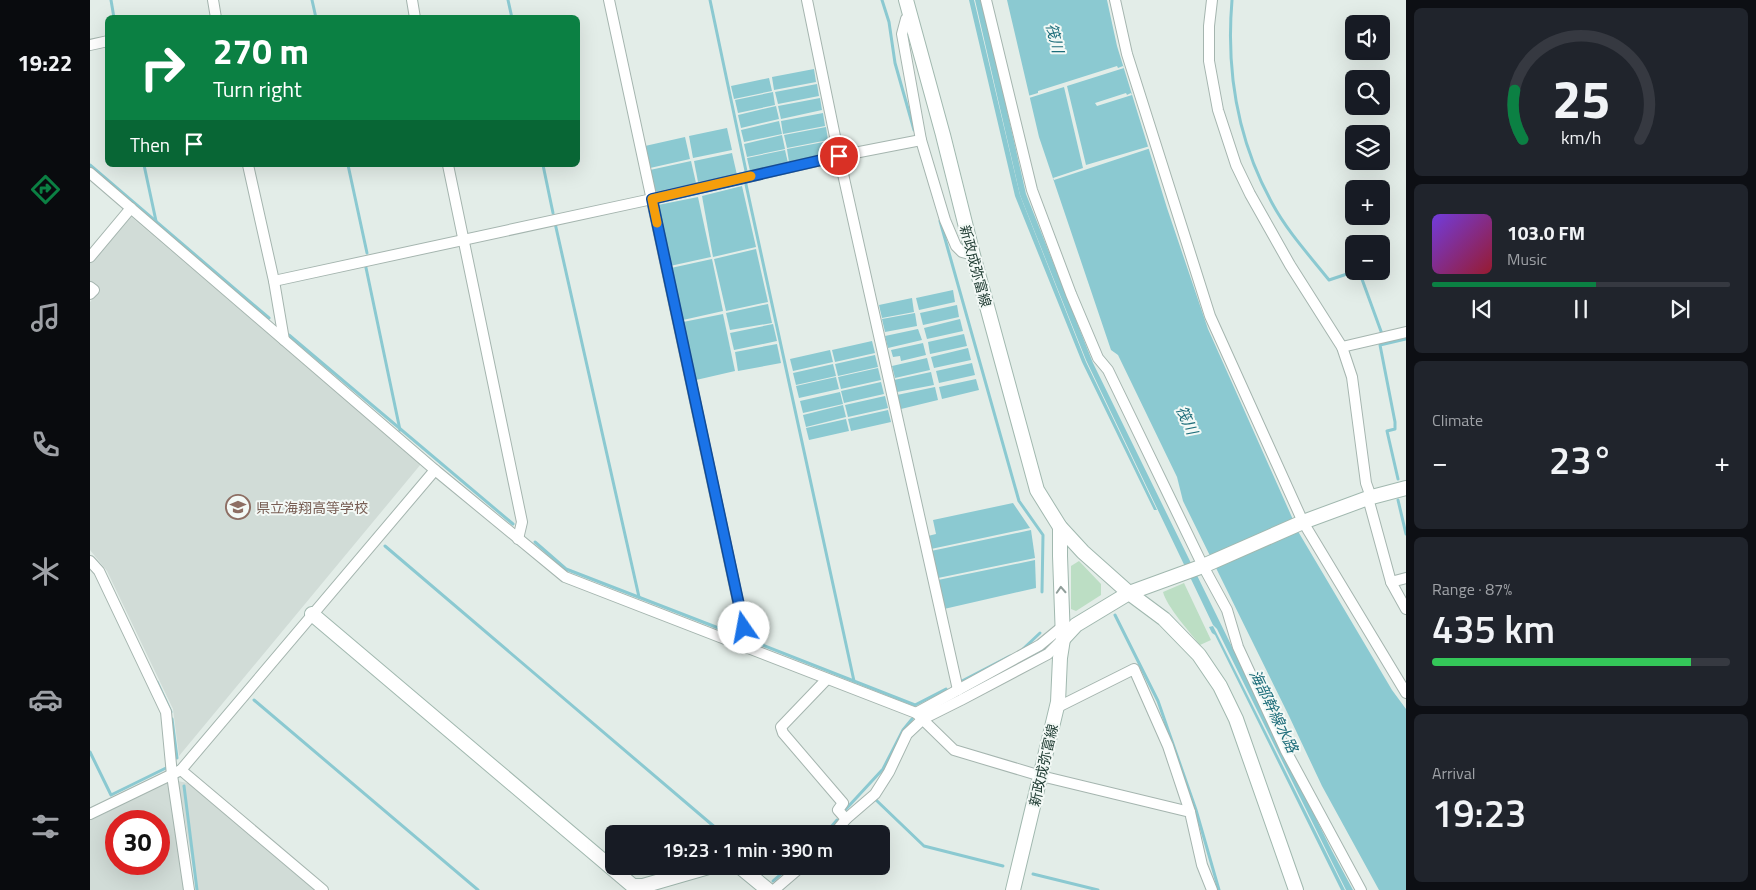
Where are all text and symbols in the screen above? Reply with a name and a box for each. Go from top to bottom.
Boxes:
map controls [1345,15,1390,280]
button: sound [1345,15,1390,60]
water label: 筏川 [1040,21,1070,57]
text: 270 m [213,24,309,78]
icon: right [130,35,195,100]
text: 19:22 [18,46,72,80]
text: 25 [1552,59,1610,138]
button: search [1345,70,1390,115]
text: Turn right [213,72,302,106]
text: km/h [1561,124,1601,151]
button: layers [1345,125,1390,170]
text: Then [130,130,170,159]
icon: arrive [180,130,208,158]
pin [818,135,860,177]
icon: arrive [825,142,853,170]
icon: directions [28,172,63,207]
button: + [1345,180,1390,225]
text: 103.0 FM [1507,218,1585,247]
street label: 新政成弥富線 [955,223,997,309]
button: − [1345,235,1390,280]
text: Music [1507,247,1547,271]
icon: previous [1468,295,1496,323]
icon: pause [1567,295,1595,323]
icon: next [1666,295,1694,323]
icon: music [28,300,63,335]
water label: 筏川 [1170,402,1205,440]
text: Climate [1432,408,1483,432]
icon: phone [28,427,63,462]
text: 23° [1549,431,1613,489]
text: − [1432,440,1448,483]
text: + [1714,440,1730,483]
school or university icon: 県立海翔高等学校 [225,494,251,520]
place label: 県立海翔高等学校 [256,497,368,518]
icon: climate [28,554,63,589]
text: Range · 87% [1432,577,1512,601]
one-way arrow [1056,586,1067,594]
text: 435 km [1432,600,1555,658]
position arrow [717,601,769,653]
water label: 海部幹線水路 [1244,666,1305,758]
icon: car [28,682,63,717]
street label: 新政成弥富線 [1023,722,1063,808]
text: Arrival [1432,761,1475,785]
text: 19:23 [1432,784,1526,842]
icon: filters [28,809,63,844]
speed limit sign: 30 [105,810,170,875]
text: 19:23 · 1 min · 390 m [662,835,833,864]

